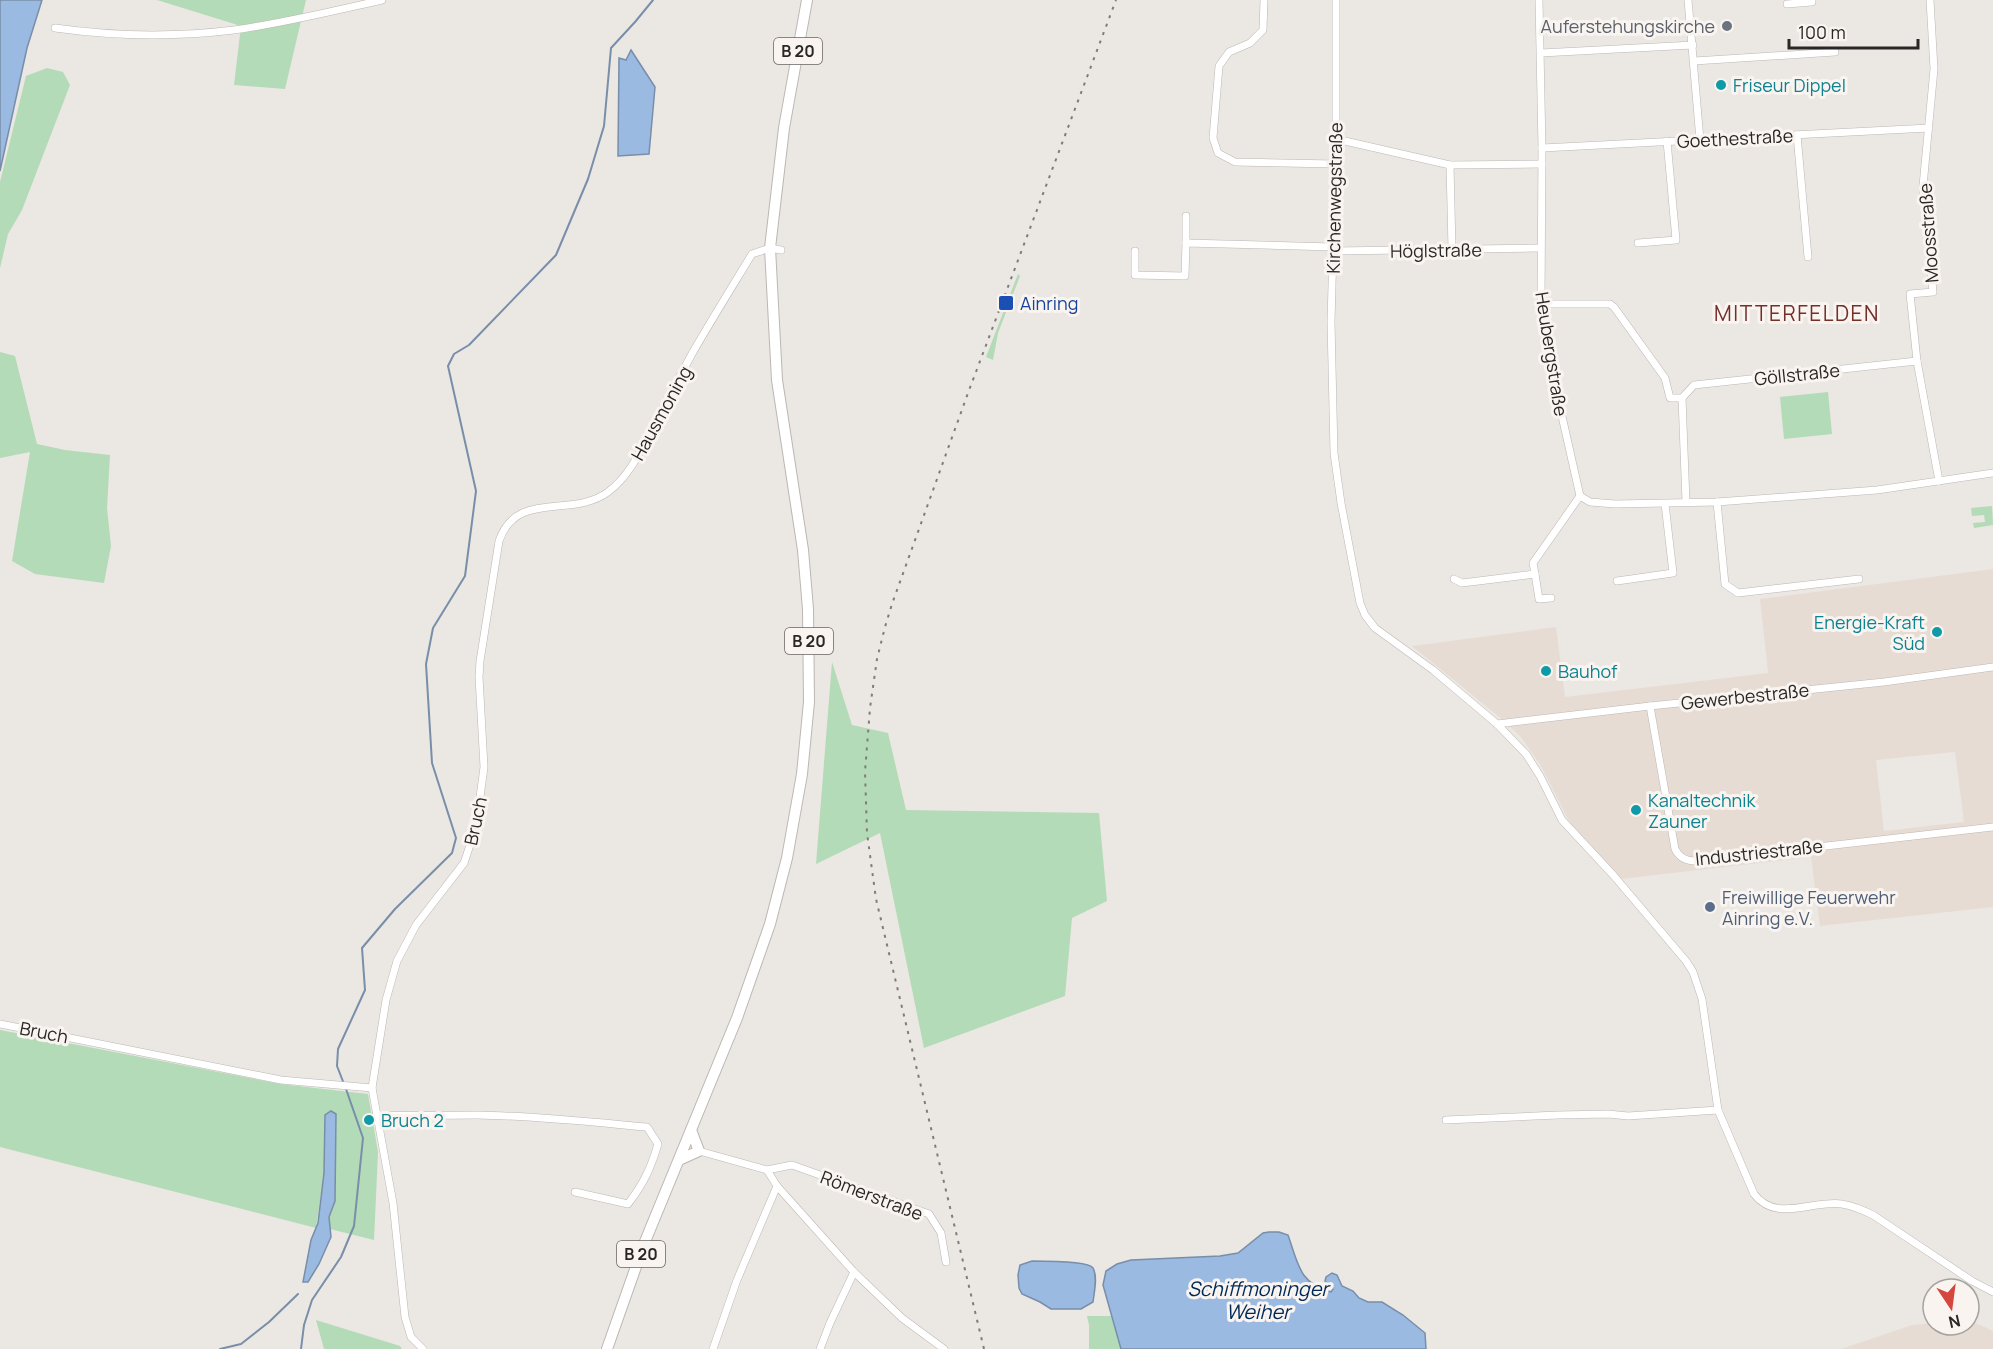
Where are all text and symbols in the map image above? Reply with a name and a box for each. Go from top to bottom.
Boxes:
scale bar [1789,12,1918,50]
place label: Auferstehungskirche [1541,14,1715,38]
marker: Auferstehungskirche [1720,19,1734,33]
text: 100 m [1798,20,1846,44]
road number: B 20 [774,38,822,64]
place label: Friseur Dippel [1733,73,1846,97]
marker: Friseur Dippel [1714,78,1728,92]
street label: Kirchenwegstraße [1321,122,1347,274]
street label: Goethestraße [1676,123,1794,153]
street label: Moosstraße [1913,182,1943,284]
street label: Höglstraße [1390,237,1482,263]
street label: Heubergstraße [1530,290,1574,418]
place label: Ainring [1020,291,1078,315]
marker: Ainring [997,294,1015,312]
district label: MITTERFELDEN [1714,299,1880,327]
street label: Göllstraße [1753,358,1841,390]
street label: Hausmoning [625,361,697,465]
place label: Energie-Kraft Süd [1814,610,1925,655]
marker: Energie-Kraft Süd [1930,625,1944,639]
road number: B 20 [785,628,833,654]
place label: Bauhof [1558,659,1618,683]
marker: Bauhof [1539,664,1553,678]
street label: Gewerbestraße [1680,677,1810,715]
place label: Kanaltechnik Zauner [1648,788,1756,833]
street label: Bruch [458,795,492,847]
marker: Kanaltechnik Zauner [1629,803,1643,817]
street label: Industriestraße [1694,833,1824,871]
place label: Freiwillige Feuerwehr Ainring e.V. [1722,885,1896,930]
marker: Freiwillige Feuerwehr Ainring e.V. [1703,900,1717,914]
street label: Bruch [18,1016,70,1048]
place label: Bruch 2 [381,1108,444,1132]
marker: Bruch 2 [362,1113,376,1127]
street label: Römerstraße [817,1164,927,1226]
road number: B 20 [617,1241,665,1267]
water label: Schiffmoninger Weiher [1187,1275,1331,1325]
north arrow [1921,1277,1981,1337]
text: N [1946,1310,1962,1334]

